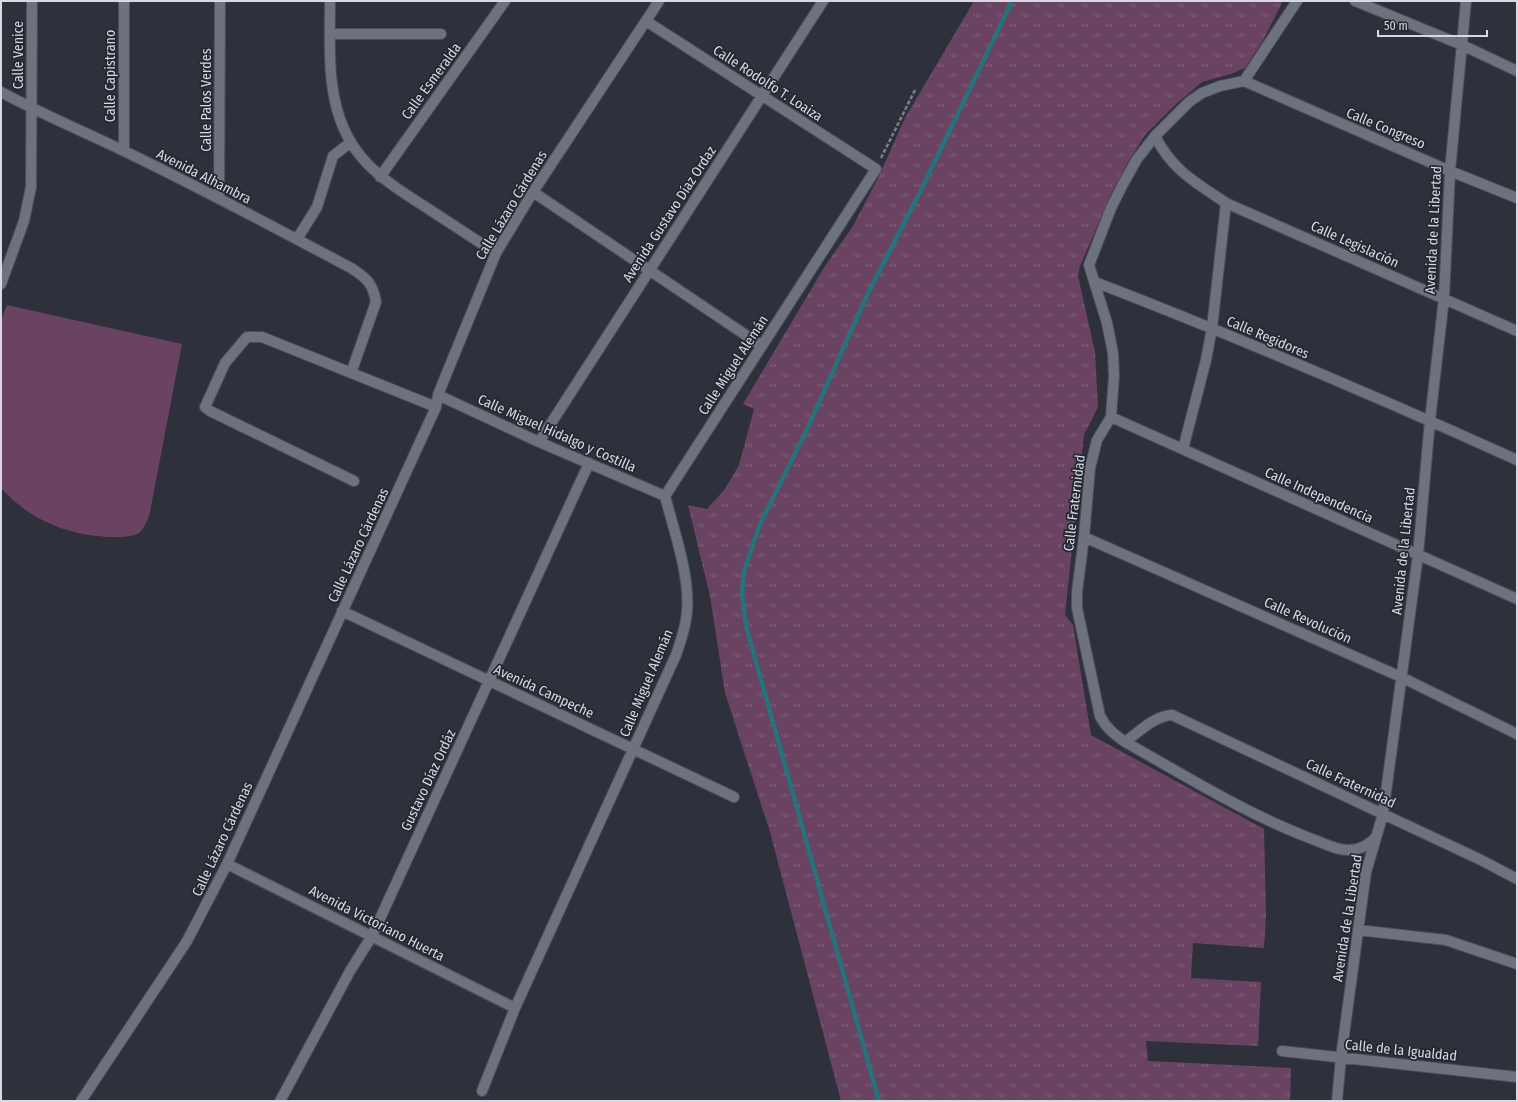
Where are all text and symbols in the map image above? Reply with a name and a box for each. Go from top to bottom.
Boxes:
scale bar [1378,12,1487,38]
text: 50 m [1384,19,1408,33]
street label: Calle Venice [10,21,27,89]
street label: Calle Capistrano [102,30,119,122]
street label: Calle Esmeralda [398,40,465,123]
street label: Calle Rodolfo T. Loaiza [710,42,826,125]
street label: Calle Palos Verdes [198,48,215,152]
street label: Calle Congreso [1344,104,1428,153]
street label: Avenida Gustavo Díaz Ordaz [619,143,720,286]
street label: Avenida Alhambra [154,145,254,208]
street label: Calle Lázaro Cárdenas [472,148,551,263]
street label: Avenida de la Libertad [1422,166,1445,295]
street label: Calle Legislación [1308,217,1402,272]
street label: Calle Miguel Alemán [695,312,772,418]
street label: Calle Regidores [1224,312,1312,362]
street label: Calle Miguel Hidalgo y Costilla [475,391,639,476]
street label: Calle Fraternidad [1060,454,1089,552]
street label: Calle Independencia [1262,464,1376,527]
street label: Calle Lázaro Cárdenas [324,485,392,605]
street label: Avenida de la Libertad [1388,486,1419,616]
street label: Calle Revolución [1261,594,1354,647]
street label: Calle Miguel Alemán [616,627,677,740]
street label: Avenida Campeche [491,661,597,722]
street label: Gustavo Díaz Ordáz [398,726,460,834]
street label: Calle Fraternidad [1303,755,1398,812]
street label: Calle Lázaro Cárdenas [188,779,256,899]
street label: Avenida de la Libertad [1329,853,1366,983]
street label: Avenida Victoriano Huerta [306,882,447,965]
street label: Calle de la Igualdad [1344,1036,1458,1065]

